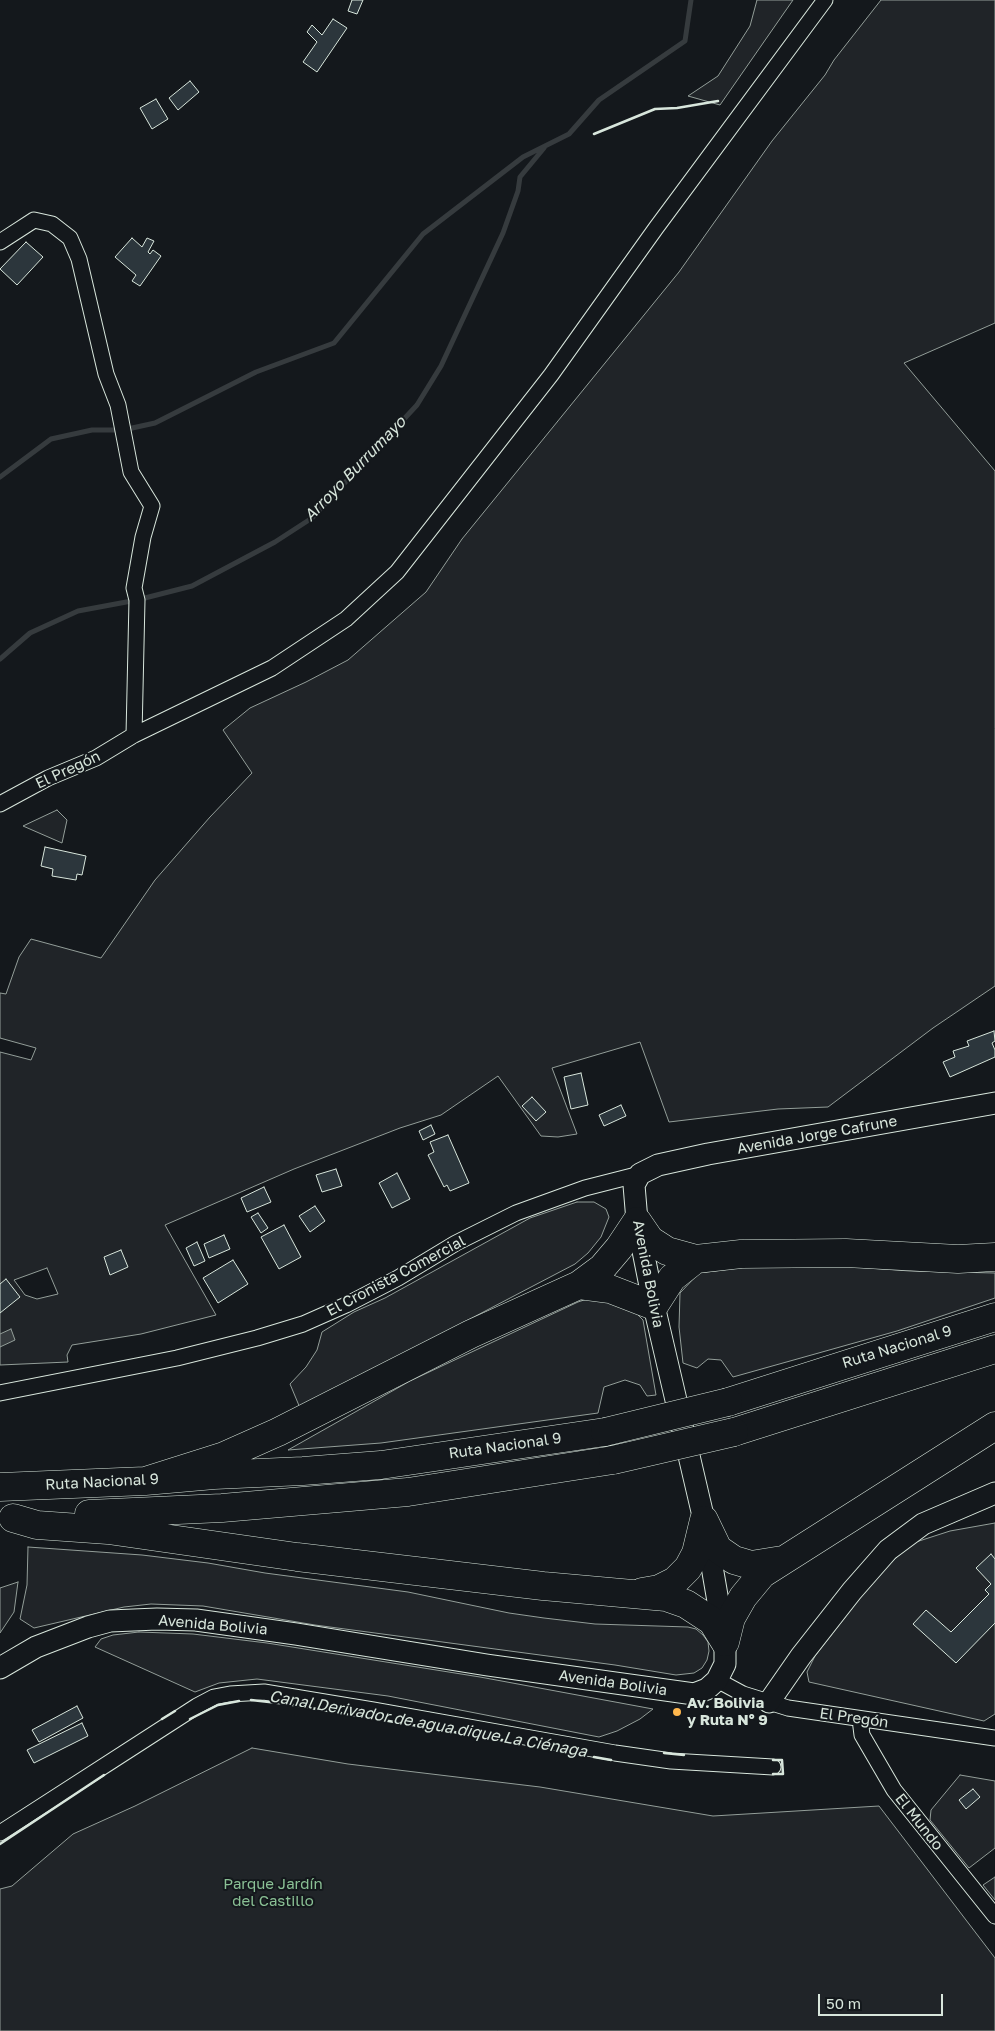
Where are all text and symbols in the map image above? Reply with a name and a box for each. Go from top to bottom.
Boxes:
water label: Arroyo Burrumayo [300,413,410,525]
street label: El Pregón [33,747,103,793]
street label: Avenida Jorge Cafrune [735,1112,899,1158]
street label: Avenida Bolivia [629,1219,667,1329]
street label: El Cronista Comercial [324,1232,468,1320]
street label: Ruta Nacional 9 [840,1322,954,1372]
street label: Ruta Nacional 9 [448,1429,562,1463]
street label: Ruta Nacional 9 [45,1470,159,1494]
street label: Avenida Bolivia [158,1611,268,1639]
street label: Avenida Bolivia [558,1666,668,1700]
water label: Canal Derivador de agua dique La Ciénaga [268,1687,588,1761]
place label: Av. Bolivia y Ruta N° 9 [687,1694,768,1729]
street label: El Pregón [818,1704,890,1732]
marker: Av. Bolivia y Ruta N° 9 [671,1706,683,1718]
street label: El Mundo [891,1790,947,1854]
park label: Parque Jardín del Castillo [223,1875,323,1910]
scale bar [820,1984,945,2016]
text: 50 m [826,1994,861,2012]

